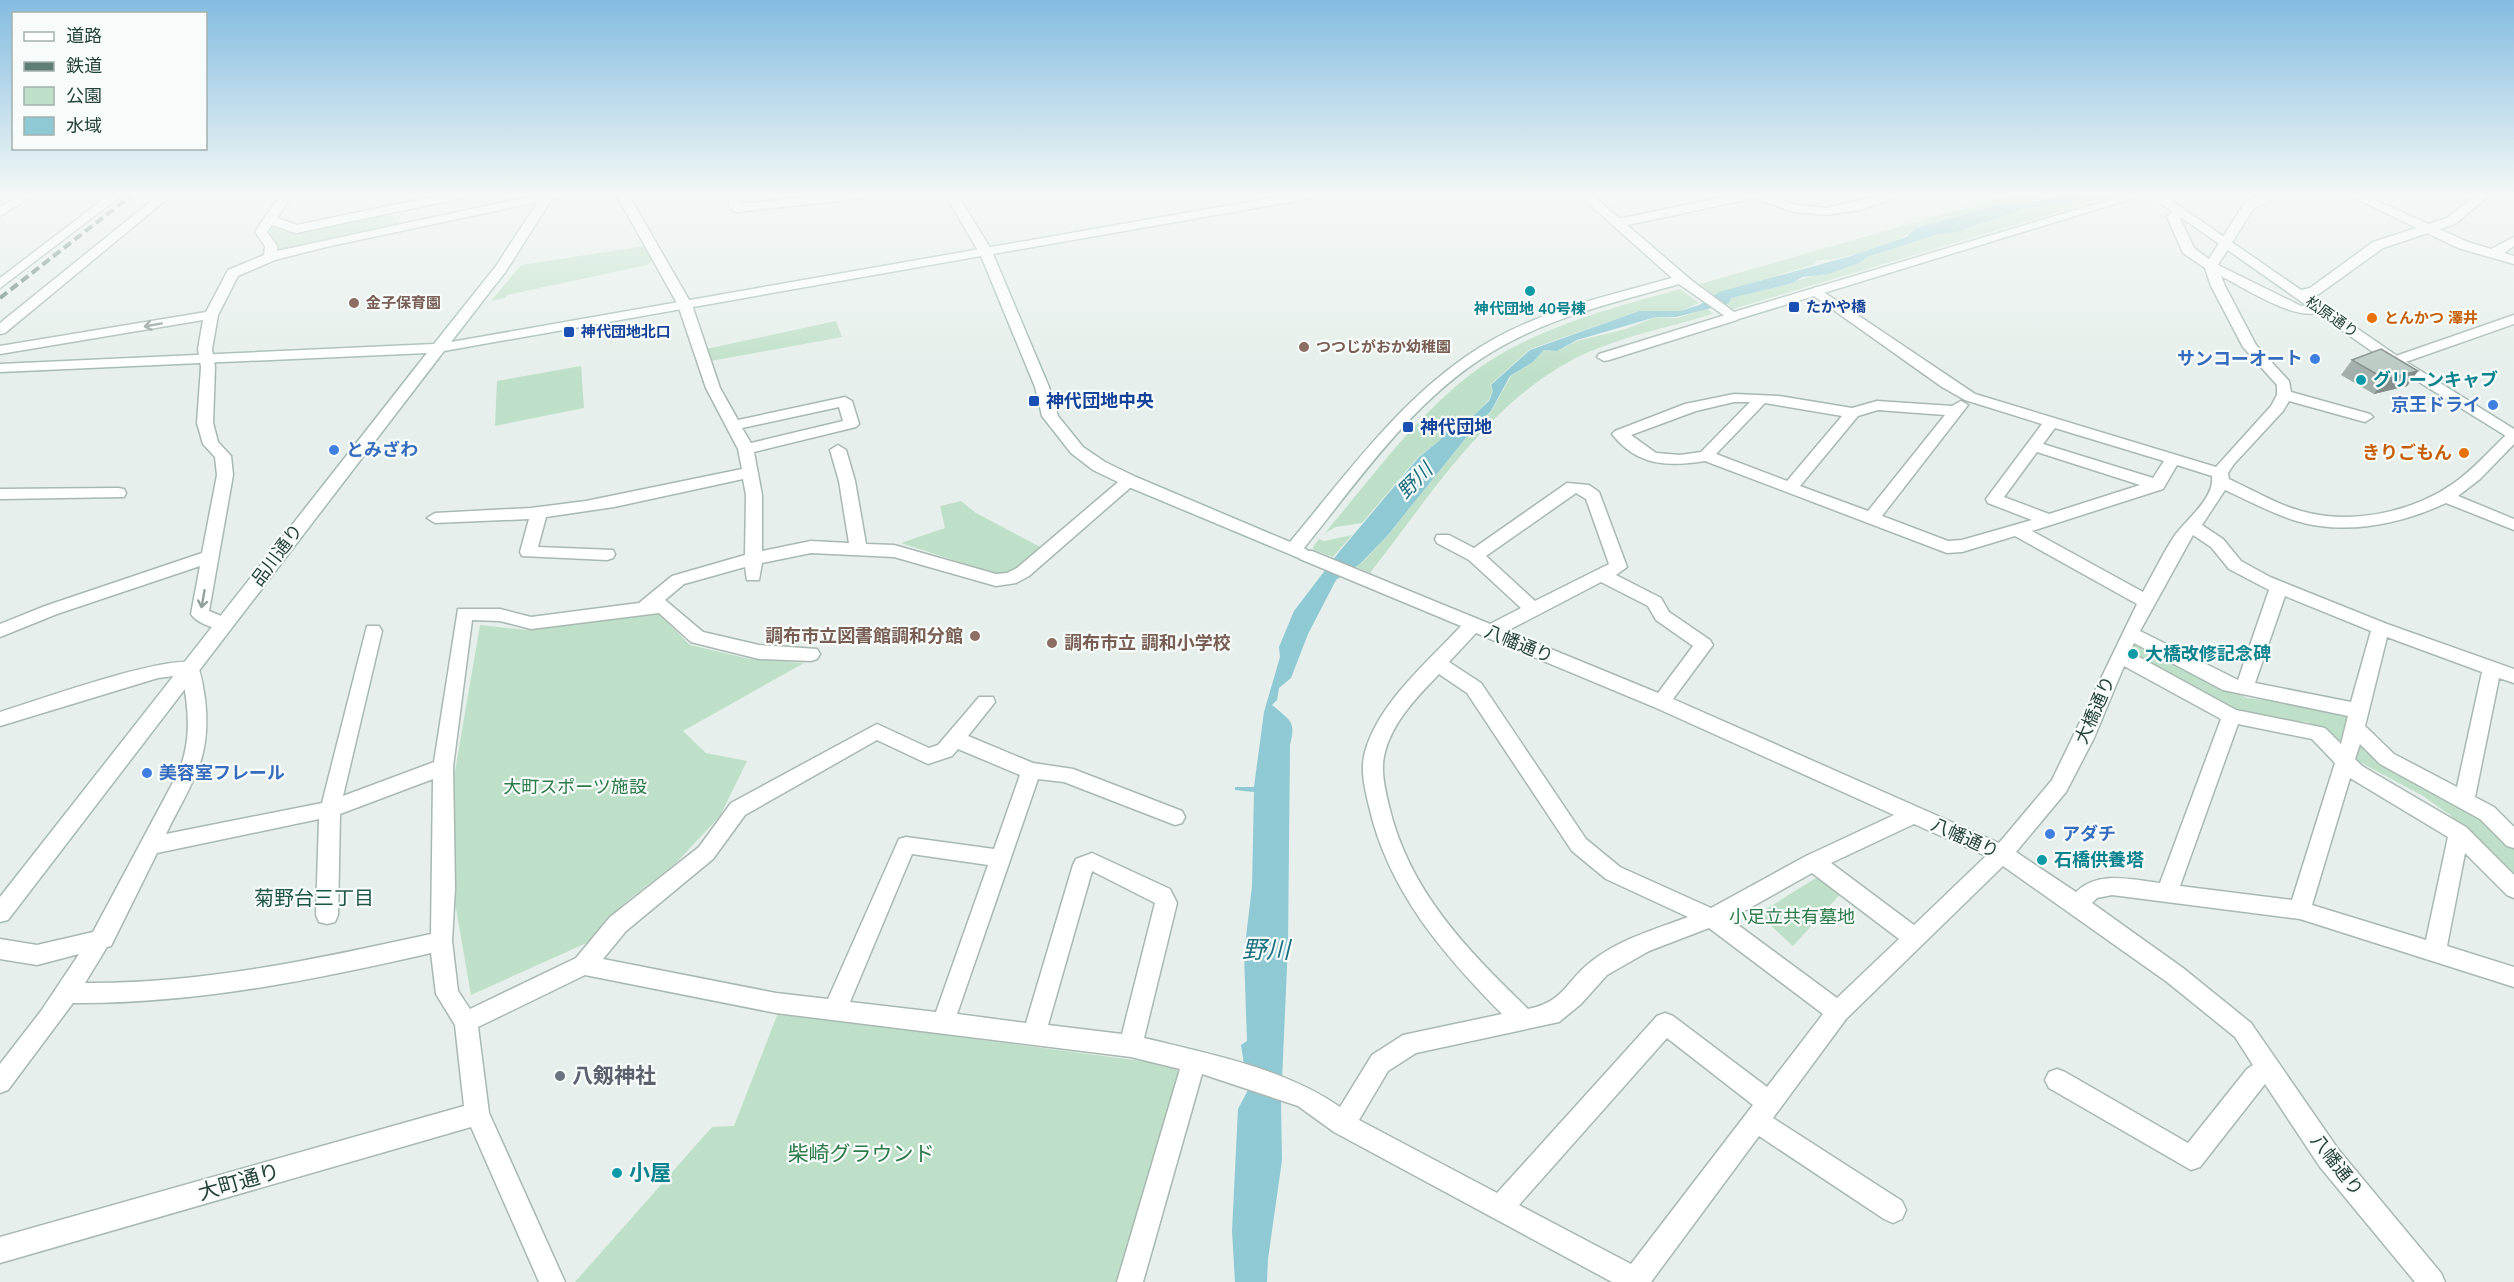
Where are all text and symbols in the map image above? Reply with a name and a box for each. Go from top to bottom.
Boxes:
legend [12,12,207,150]
text: 道路 [66,24,102,48]
text: 鉄道 [66,54,102,78]
text: 公園 [66,84,102,108]
text: 水域 [66,114,102,138]
marker: 神代団地 40号棟 [1523,284,1537,298]
street label: 松原通り [2302,292,2362,342]
place label: 金子保育園 [366,293,441,313]
marker: 金子保育園 [347,296,361,310]
place label: たかや橋 [1806,297,1867,317]
place label: 神代団地 40号棟 [1473,299,1586,319]
marker: たかや橋 [1787,300,1801,314]
place label: とんかつ 澤井 [2384,308,2478,328]
marker: とんかつ 澤井 [2365,311,2379,325]
one-way arrow [144,320,163,331]
place label: 神代団地北口 [580,322,671,342]
marker: 神代団地北口 [562,325,576,339]
place label: つつじがおか幼稚園 [1316,337,1451,357]
marker: つつじがおか幼稚園 [1297,340,1311,354]
place label: サンコーオート [2177,347,2303,371]
marker: サンコーオート [2308,352,2322,366]
place label: グリーンキャブ [2373,368,2498,392]
marker: グリーンキャブ [2354,373,2368,387]
place label: 神代団地中央 [1046,389,1154,413]
place label: 京王ドライ [2391,393,2481,417]
marker: 神代団地中央 [1027,394,1041,408]
marker: 京王ドライ [2486,398,2500,412]
place label: 神代団地 [1420,415,1492,439]
marker: 神代団地 [1401,420,1415,434]
place label: とみざわ [346,438,418,462]
place label: きりごもん [2362,441,2452,465]
marker: とみざわ [327,443,341,457]
marker: きりごもん [2457,446,2471,460]
water label: 野川 [1391,456,1440,505]
street label: 品川通り [246,519,308,591]
one-way arrow [197,588,208,608]
street label: 八幡通り [1481,619,1557,669]
place label: 調布市立図書館調和分館 [765,624,963,648]
marker: 調布市立図書館調和分館 [968,629,982,643]
place label: 調布市立 調和小学校 [1064,631,1231,655]
marker: 調布市立 調和小学校 [1045,636,1059,650]
place label: 大橋改修記念碑 [2145,642,2271,666]
marker: 大橋改修記念碑 [2126,647,2140,661]
street label: 大橋通り [2069,672,2121,748]
place label: 美容室フレール [159,761,285,785]
marker: 美容室フレール [140,766,154,780]
park label: 大町スポーツ施設 [503,775,647,799]
street label: 八幡通り [1927,812,2003,864]
place label: アダチ [2062,822,2116,846]
marker: アダチ [2043,827,2057,841]
place label: 石橋供養塔 [2054,848,2144,872]
marker: 石橋供養塔 [2035,853,2049,867]
district label: 菊野台三丁目 [254,885,374,912]
park label: 小足立共有墓地 [1729,905,1855,929]
water label: 野川 [1242,934,1293,966]
place label: 八剱神社 [572,1062,656,1090]
marker: 八剱神社 [553,1069,567,1083]
street label: 八幡通り [2305,1129,2369,1201]
park label: 柴崎グラウンド [788,1140,935,1168]
street label: 大町通り [195,1157,283,1207]
place label: 小屋 [629,1159,671,1187]
marker: 小屋 [610,1166,624,1180]

